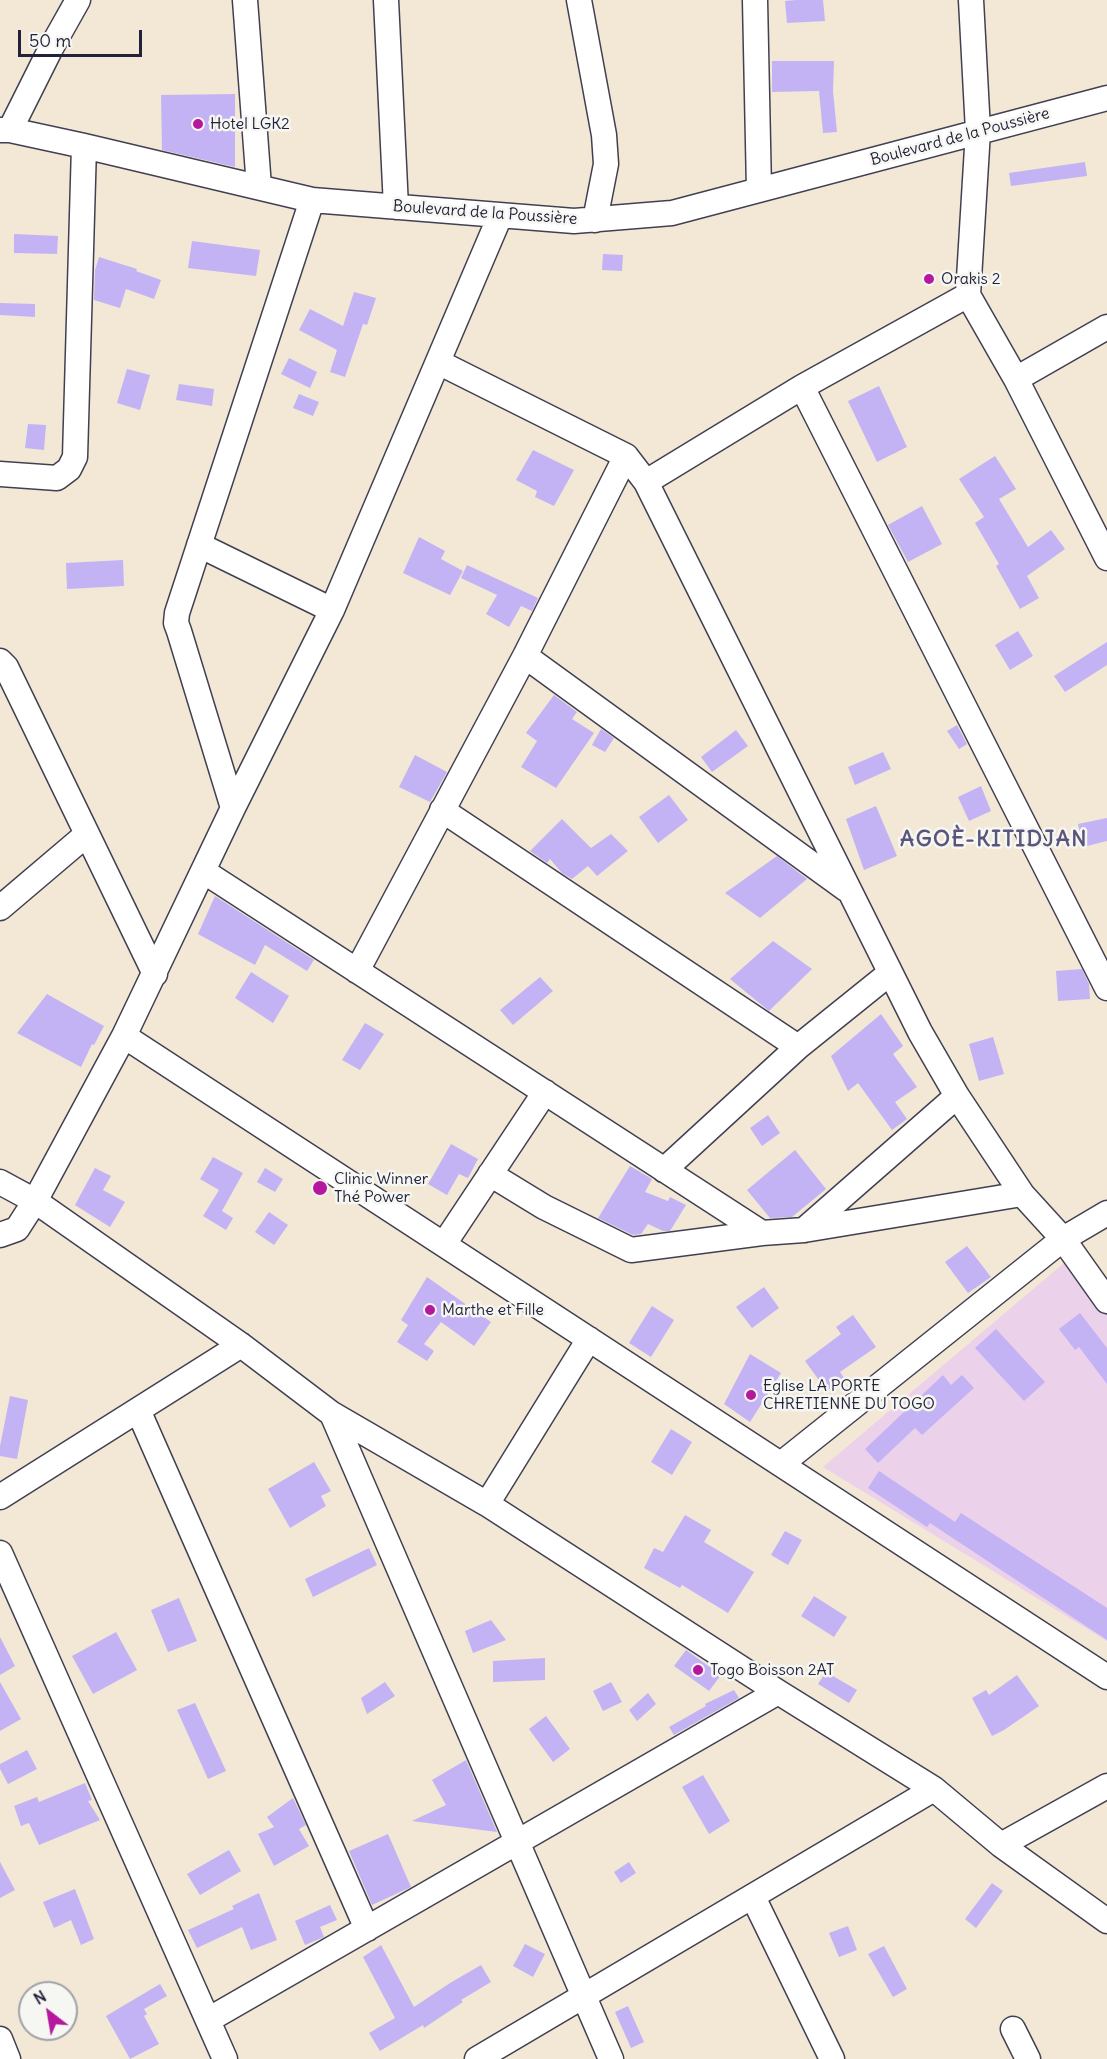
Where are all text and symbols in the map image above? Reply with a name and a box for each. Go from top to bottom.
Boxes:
scale bar [21,18,146,56]
text: 50 m [29,29,71,52]
street label: Boulevard de la Poussière [868,104,1052,170]
place label: Hotel LGK2 [210,114,290,134]
marker: Hotel LGK2 [191,117,205,131]
street label: Boulevard de la Poussière [392,197,578,229]
place label: Orakis 2 [941,269,1000,289]
marker: Orakis 2 [922,272,936,286]
district label: AGOÈ-KITIDJAN [900,827,1088,853]
place label: Clinic Winner Thé Power [334,1169,428,1207]
marker: Clinic Winner Thé Power [311,1179,329,1197]
place label: Marthe et Fille [442,1300,544,1320]
marker: Marthe et Fille [423,1303,437,1317]
place label: Eglise LA PORTE CHRETIENNE DU TOGO [763,1376,935,1414]
marker: Eglise LA PORTE CHRETIENNE DU TOGO [744,1388,758,1402]
place label: Togo Boisson 2AT [710,1660,834,1680]
marker: Togo Boisson 2AT [691,1663,705,1677]
north arrow [18,1981,78,2041]
text: N [30,1986,50,2009]

